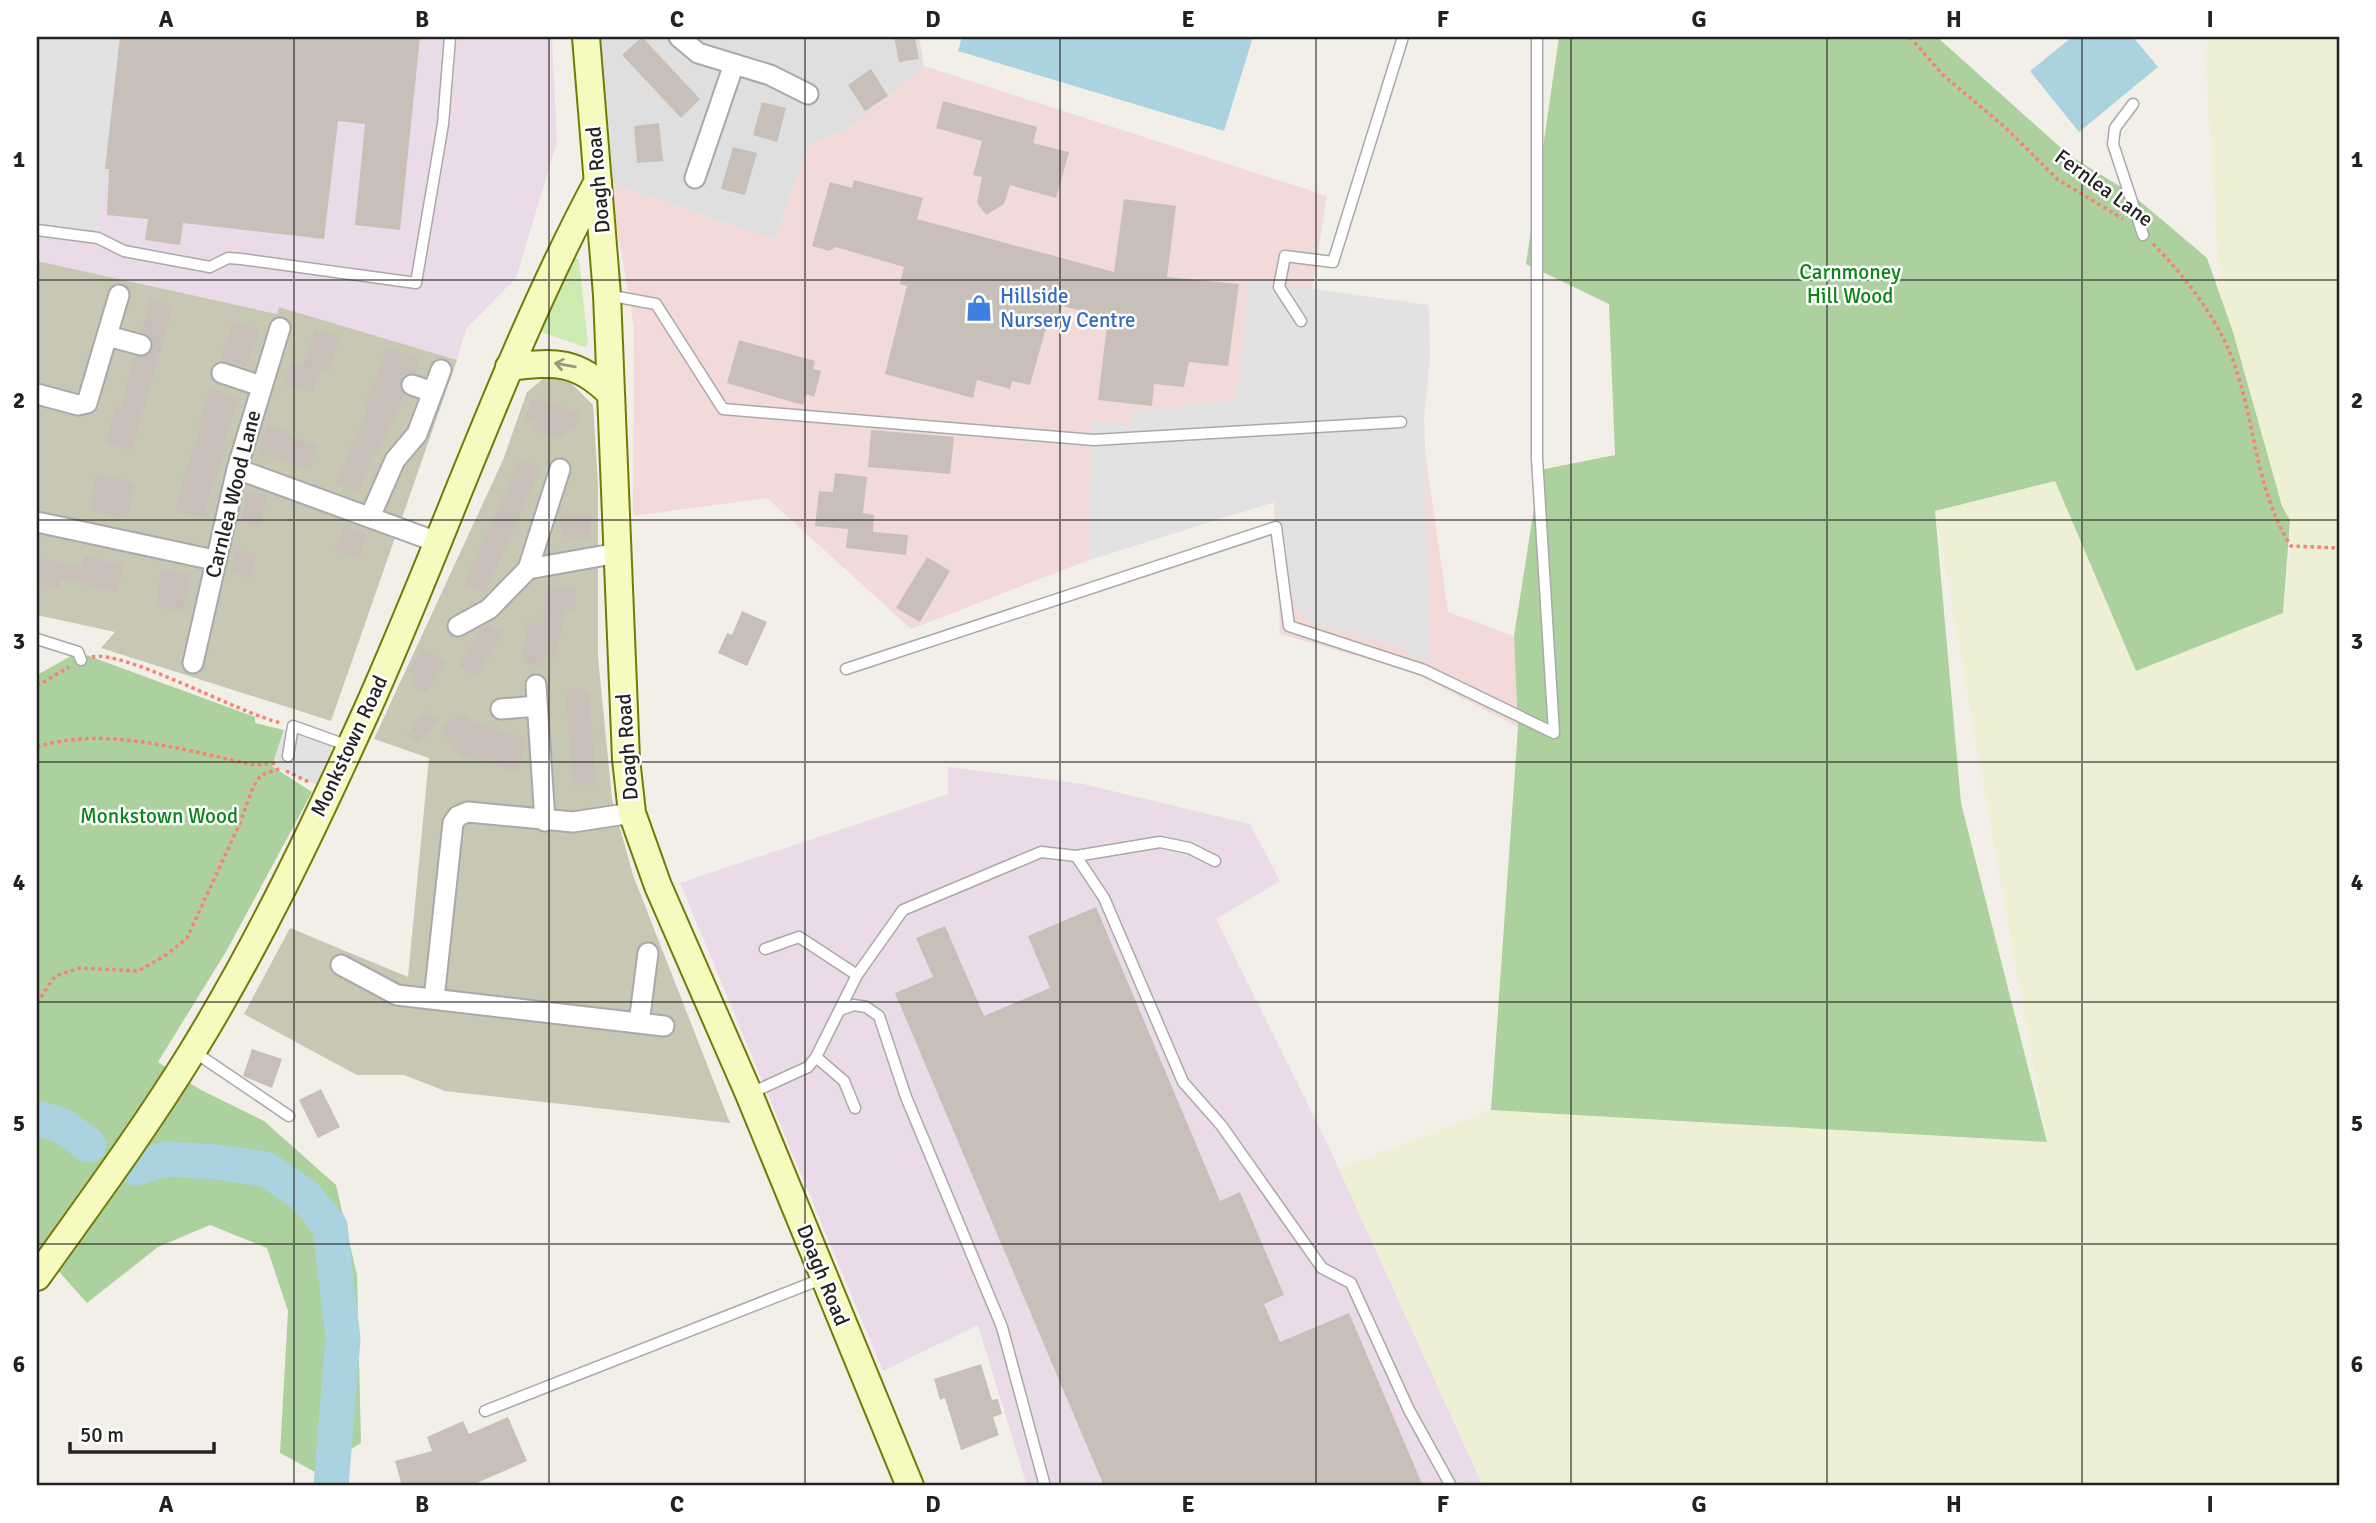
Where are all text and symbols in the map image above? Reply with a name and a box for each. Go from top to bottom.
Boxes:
text: A [159,5,174,34]
text: B [415,5,429,34]
text: C [670,5,684,34]
text: D [925,5,941,34]
text: E [1181,5,1195,34]
text: F [1437,5,1449,34]
text: G [1691,5,1707,34]
text: H [1946,5,1962,34]
text: I [2206,5,2214,34]
street label: Doagh Road [580,125,616,235]
street label: Fernlea Lane [2050,144,2158,232]
text: 1 [13,145,25,174]
text: 1 [2351,145,2363,174]
park label: Carnmoney Hill Wood [1799,259,1901,309]
place label: Hillside Nursery Centre [1000,283,1136,333]
shop icon: Hillside Nursery Centre [964,293,994,323]
one-way arrow [554,358,576,371]
text: 2 [13,386,25,415]
text: 2 [2351,386,2363,415]
street label: Carnlea Wood Lane [200,407,266,581]
text: 3 [13,627,25,656]
text: 3 [2351,627,2363,656]
street label: Monkstown Road [305,671,393,821]
street label: Doagh Road [610,693,644,801]
park label: Monkstown Wood [80,803,238,829]
text: 4 [13,868,25,897]
text: 4 [2351,868,2363,897]
text: 5 [13,1109,25,1138]
text: 5 [2351,1109,2363,1138]
street label: Doagh Road [791,1220,855,1330]
text: 6 [13,1350,25,1379]
text: 6 [2351,1350,2363,1379]
scale bar [70,1411,214,1455]
text: 50 m [80,1422,124,1448]
text: A [159,1490,174,1519]
text: B [415,1490,429,1519]
text: C [670,1490,684,1519]
text: D [925,1490,941,1519]
text: E [1181,1490,1195,1519]
text: F [1437,1490,1449,1519]
text: G [1691,1490,1707,1519]
text: H [1946,1490,1962,1519]
text: I [2206,1490,2214,1519]

